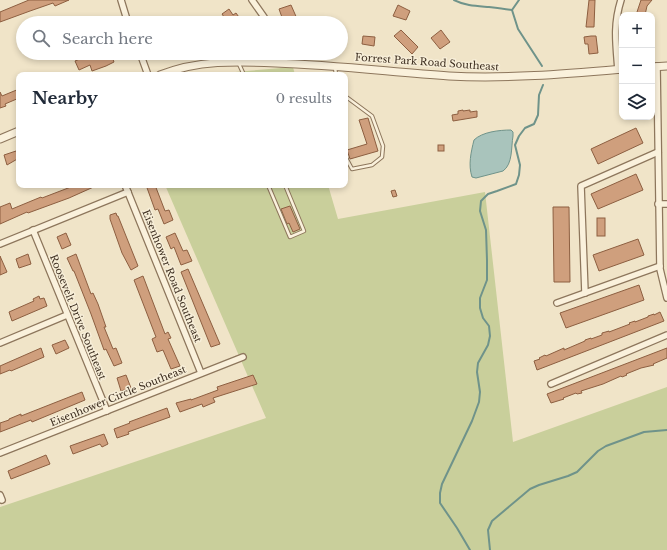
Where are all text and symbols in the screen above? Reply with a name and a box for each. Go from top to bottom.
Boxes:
map controls [619,12,655,120]
button: + [619,12,655,48]
search box [16,16,348,60]
icon: search [30,27,52,49]
text: Search here [62,29,153,48]
button: − [619,48,655,84]
street label: Forrest Park Road Southeast [354,50,500,74]
button: layers [619,84,655,120]
text: Nearby [32,88,98,109]
text: 0 results [276,90,332,107]
street label: Eisenhower Road Southeast [139,208,205,344]
street label: Roosevelt Drive Southeast [47,252,109,382]
street label: Eisenhower Circle Southeast [48,363,188,429]

